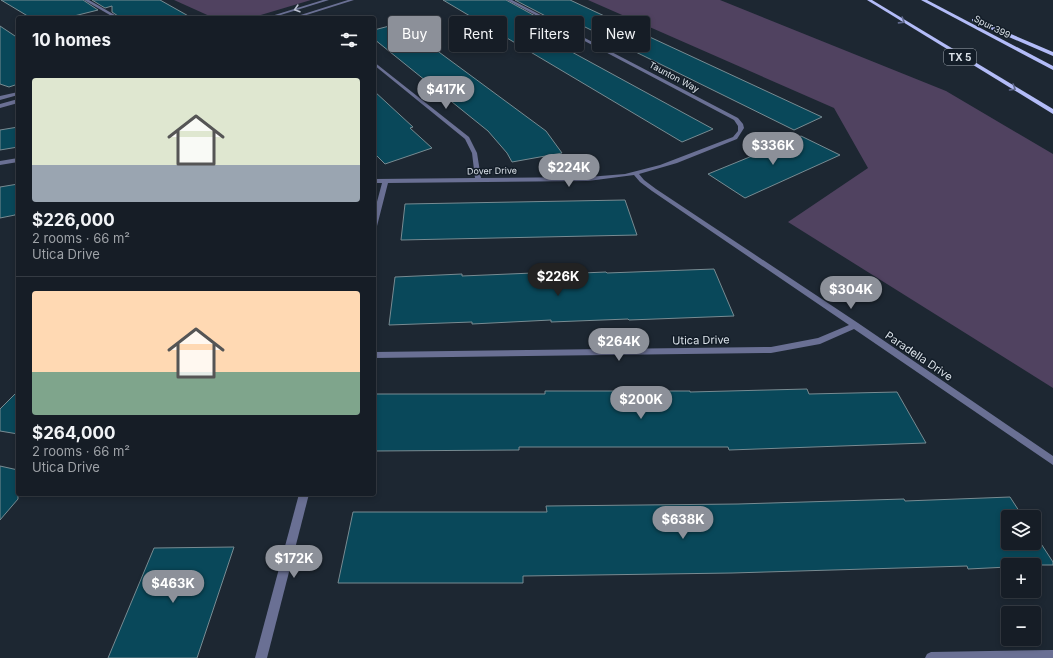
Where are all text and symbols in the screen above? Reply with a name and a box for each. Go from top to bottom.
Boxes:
one-way arrow [293,4,300,13]
street label: Spur 399 [972,13,1013,41]
chip: Buy [388,16,441,52]
chip: Rent [449,16,507,52]
chip: Filters [515,16,584,52]
chip: New [592,16,650,52]
one-way arrow [898,16,905,24]
icon: filters [338,29,360,51]
text: 10 homes [32,30,111,50]
road number: TX 5 [944,49,976,65]
street label: Taunton Way [647,59,701,94]
pin: $417K [418,76,474,110]
text: $417K [426,81,466,97]
one-way arrow [1009,84,1016,91]
icon: home [160,104,232,176]
pin: $336K [745,132,801,166]
text: $336K [751,137,795,153]
pin: $224K [541,154,597,188]
text: $224K [548,159,590,175]
street label: Dover Drive [467,165,517,176]
text: $226,000 [32,210,115,230]
text: 2 rooms · 66 m² [32,230,130,246]
text: Utica Drive [32,246,100,262]
pin: $226K [530,263,586,297]
text: $226K [537,268,579,284]
pin: $304K [823,276,879,310]
text: $304K [829,281,873,297]
icon: home [160,317,232,389]
pin: $264K [591,328,647,362]
street label: Paradella Drive [883,328,955,384]
text: $264K [597,333,641,349]
street label: Utica Drive [672,333,730,347]
pin: $200K [613,386,669,420]
text: $200K [619,391,663,407]
text: $264,000 [32,423,115,443]
text: 2 rooms · 66 m² [32,443,130,459]
text: Utica Drive [32,459,100,475]
pin: $638K [655,506,711,540]
map controls [1001,510,1041,646]
button: layers [1001,510,1041,550]
text: $638K [661,511,705,527]
pin: $172K [266,545,322,579]
text: $172K [274,550,314,566]
button: + [1001,558,1041,598]
pin: $463K [145,570,201,604]
text: $463K [151,575,195,591]
button: − [1001,606,1041,646]

